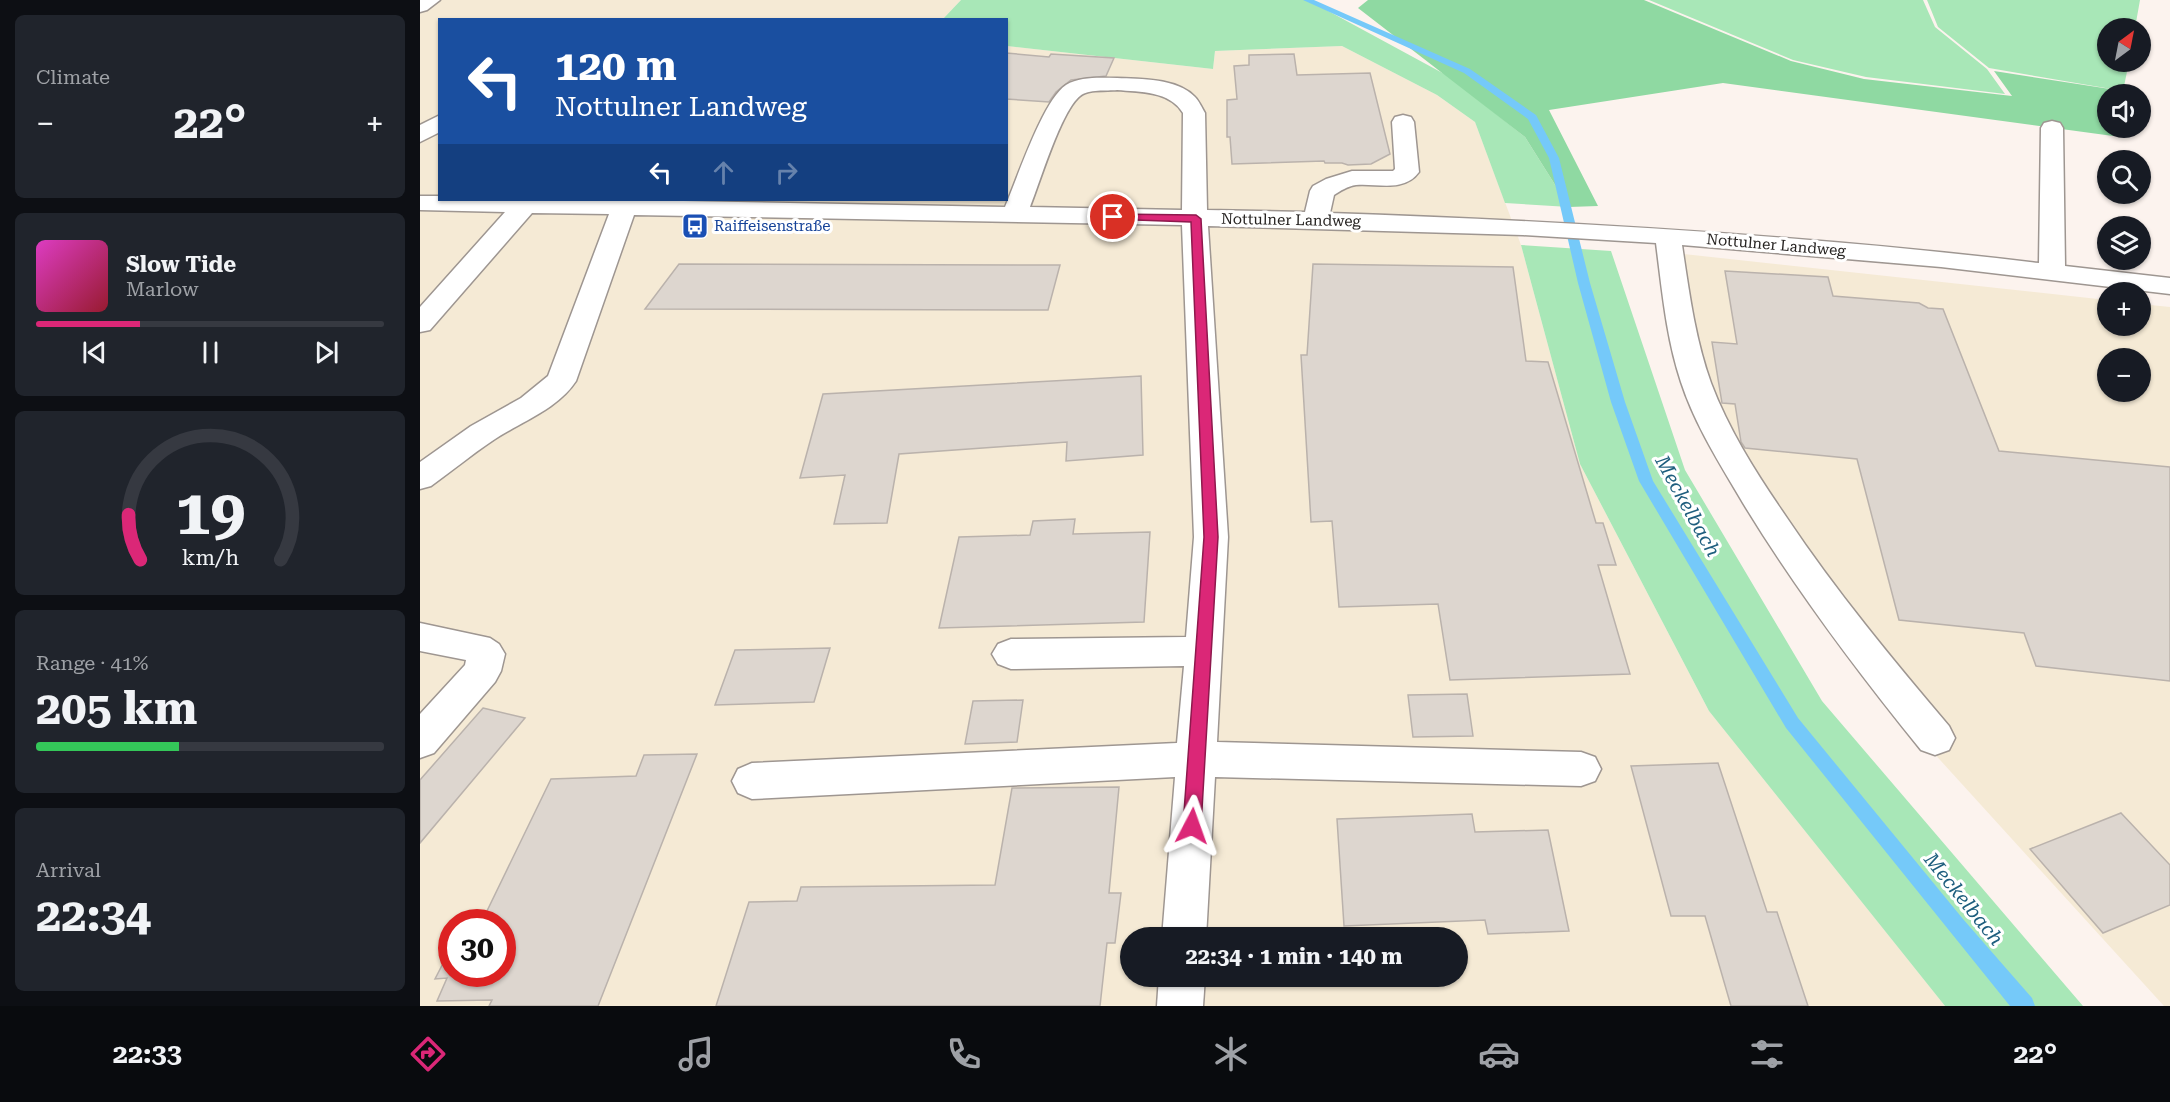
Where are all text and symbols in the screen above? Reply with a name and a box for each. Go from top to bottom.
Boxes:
north arrow [2097,18,2151,72]
map controls [2097,18,2151,402]
text: 120 m [555,41,677,90]
icon: left [456,42,534,120]
text: Climate [36,65,110,89]
button: sound [2097,84,2151,138]
text: Nottulner Landweg [555,91,807,123]
text: 22° [174,96,246,149]
text: − [36,104,54,143]
text: + [366,104,384,143]
button: search [2097,150,2151,204]
icon: left [644,156,677,189]
icon: ahead [707,156,740,189]
icon: right [770,156,803,189]
pin [1087,191,1138,242]
icon: arrive [1096,200,1129,233]
street label: Nottulner Landweg [1221,210,1362,230]
bus stop icon: Raiffeisenstraße [680,211,710,241]
button: layers [2097,216,2151,270]
place label: Raiffeisenstraße [714,217,831,235]
street label: Nottulner Landweg [1706,230,1847,260]
text: Slow Tide [126,252,236,277]
text: Marlow [126,277,199,301]
button: + [2097,282,2151,336]
icon: previous [78,336,111,369]
icon: pause [194,336,227,369]
icon: next [310,336,343,369]
button: − [2097,348,2151,402]
water label: Meckelbach [1650,450,1726,561]
text: 19 [175,476,245,549]
text: km/h [181,545,239,570]
text: Range · 41% [36,651,148,675]
text: 205 km [36,682,197,735]
position arrow [1160,794,1224,858]
water label: Meckelbach [1919,847,2009,950]
text: Arrival [36,858,101,882]
text: 22:34 [36,889,151,942]
speed limit sign: 30 [438,909,516,987]
text: 22:34 · 1 min · 140 m [1185,944,1403,969]
icon: directions [407,1033,449,1075]
icon: music [675,1033,717,1075]
icon: phone [943,1033,985,1075]
icon: climate [1210,1033,1252,1075]
icon: car [1478,1033,1520,1075]
icon: filters [1746,1033,1788,1075]
text: 22:33 [113,1038,182,1070]
text: 22° [2013,1038,2057,1070]

